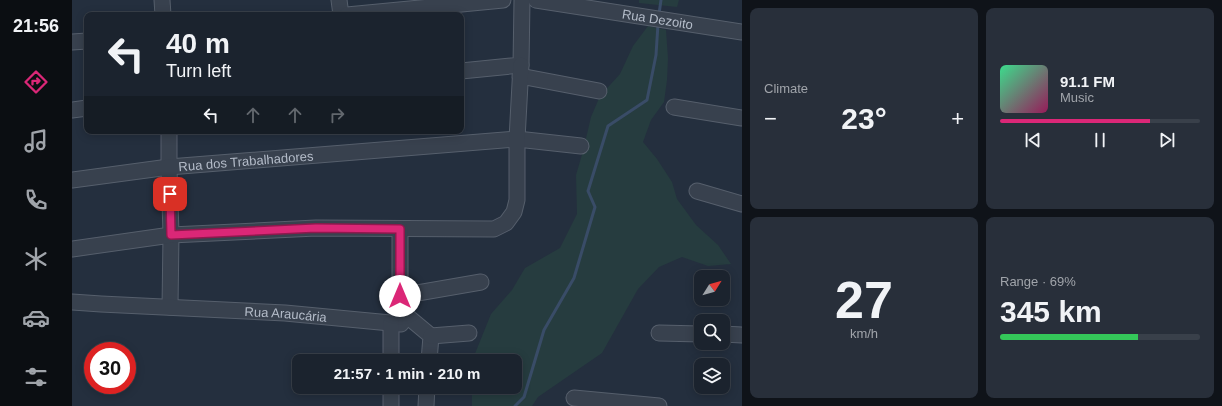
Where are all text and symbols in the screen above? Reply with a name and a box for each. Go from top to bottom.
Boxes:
street label: Rua Dezoito [621,6,694,32]
text: 21:56 [13,16,59,36]
icon: left [100,28,152,80]
text: 40 m [166,28,230,59]
text: Turn left [166,61,231,81]
icon: directions [22,68,50,96]
text: 91.1 FM [1060,73,1115,90]
text: Climate [764,81,808,96]
text: Music [1060,90,1094,105]
text: 23° [841,102,887,135]
icon: left [200,104,222,126]
icon: ahead [242,104,264,126]
icon: ahead [284,104,306,126]
icon: right [326,104,348,126]
text: − [764,106,777,131]
text: + [951,106,964,131]
icon: music [22,127,50,155]
icon: previous [1022,129,1044,151]
icon: pause [1089,129,1111,151]
icon: next [1156,129,1178,151]
street label: Rua dos Trabalhadores [178,148,314,174]
pin [153,177,187,211]
icon: arrive [159,183,181,205]
icon: phone [22,186,50,214]
icon: climate [22,245,50,273]
north arrow [694,270,730,306]
map controls [694,270,730,394]
text: 27 [835,271,893,329]
text: Range · 69% [1000,274,1076,289]
position arrow [379,275,421,317]
text: 345 km [1000,295,1102,328]
icon: car [22,304,50,332]
street label: Rua Araucária [244,304,328,324]
button: search [694,314,730,350]
text: km/h [850,326,878,341]
speed limit sign: 30 [84,342,136,394]
button: layers [694,358,730,394]
icon: filters [22,363,50,391]
text: 21:57 · 1 min · 210 m [334,365,480,382]

